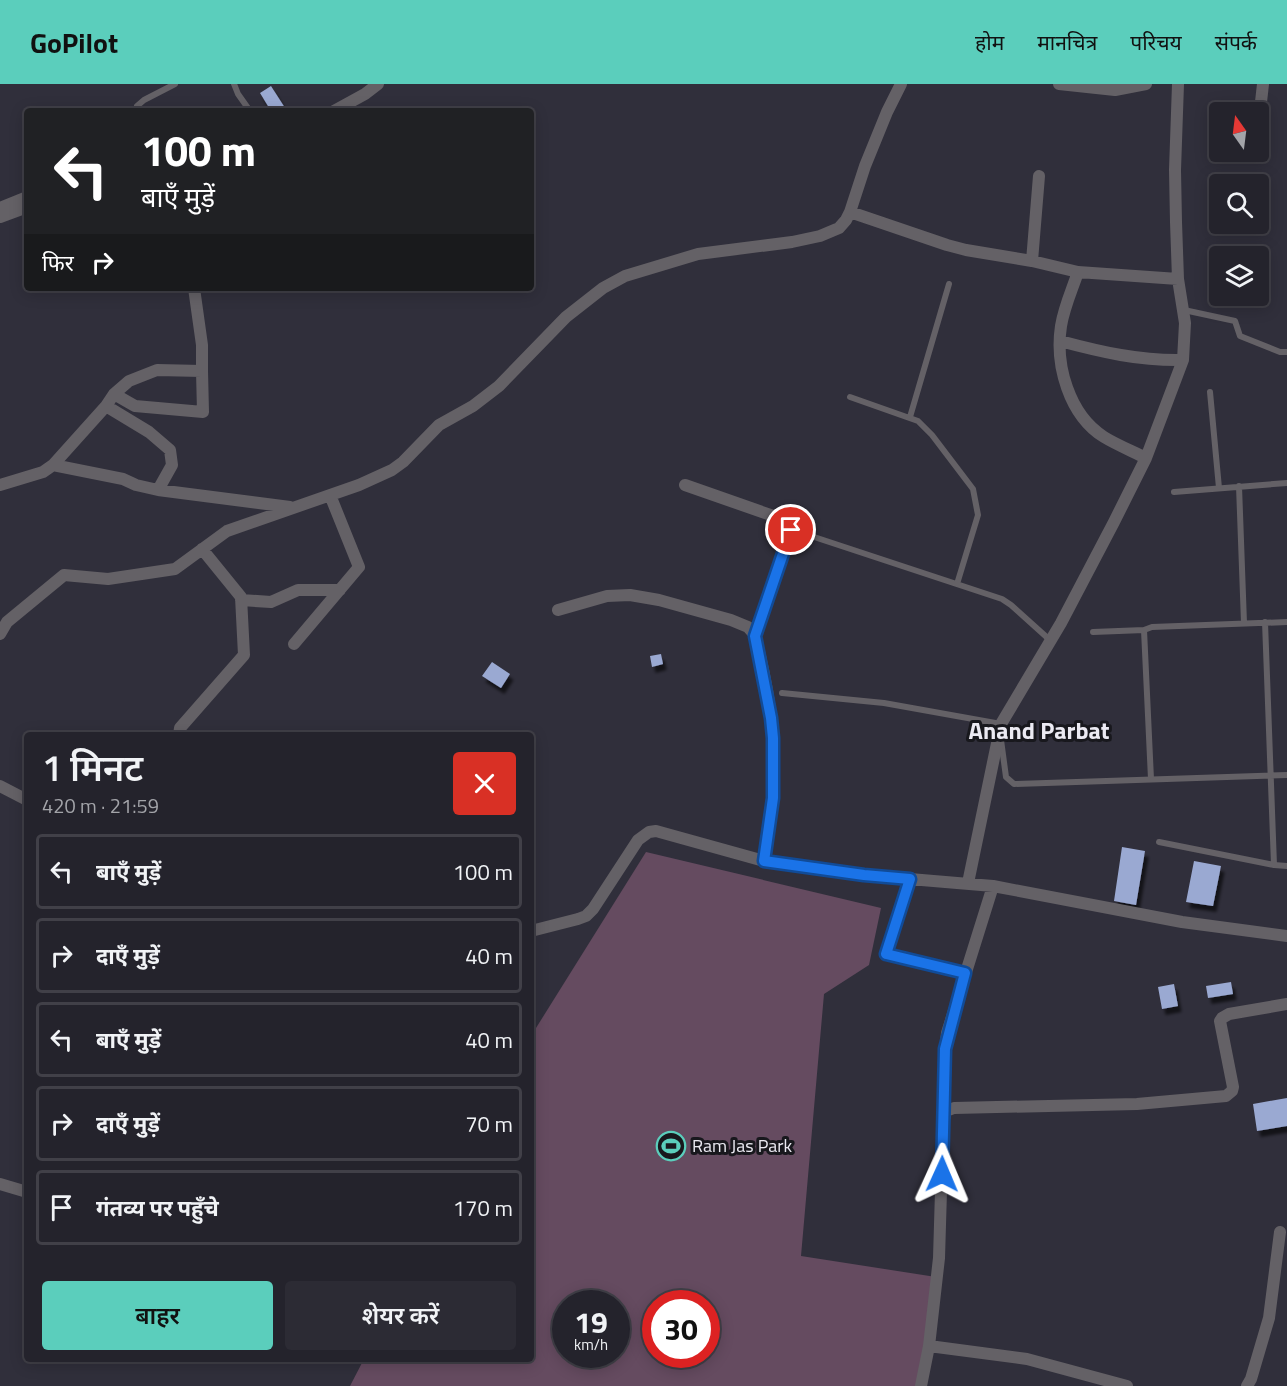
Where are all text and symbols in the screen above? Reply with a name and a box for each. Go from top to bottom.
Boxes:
text: GoPilot [30,21,118,64]
text: होम [975,26,1004,58]
text: मानचित्र [1037,26,1097,58]
text: परिचय [1130,26,1182,58]
text: संपर्क [1215,26,1257,58]
north arrow [1209,102,1269,162]
map controls [1209,102,1269,306]
text: 100 m [141,118,256,182]
icon: left [42,132,120,210]
button: search [1209,174,1269,234]
text: बाएँ मुड़ें [141,176,215,217]
text: फिर [42,246,74,280]
icon: right [86,246,119,279]
button: layers [1209,246,1269,306]
pin [765,504,816,555]
icon: arrive [774,513,807,546]
district label: Anand Parbat [969,712,1110,748]
text: 1 मिनट [42,740,143,795]
button: close [453,752,516,815]
text: 420 m · 21:59 [42,790,159,821]
icon: left [45,855,78,888]
text: बाएँ मुड़ें [96,855,161,889]
text: 100 m [453,855,513,889]
icon: right [45,939,78,972]
text: दाएँ मुड़ें [96,939,160,973]
text: 40 m [465,939,513,973]
icon: left [45,1023,78,1056]
text: बाएँ मुड़ें [96,1023,161,1057]
text: 40 m [465,1023,513,1057]
icon: right [45,1107,78,1140]
text: दाएँ मुड़ें [96,1107,160,1141]
text: 70 m [465,1107,513,1141]
sports icon: Ram Jas Park [655,1130,687,1162]
place label: Ram Jas Park [692,1132,792,1159]
position arrow [910,1142,974,1206]
icon: arrive [45,1191,78,1224]
text: गंतव्य पर पहुँचे [96,1191,219,1225]
text: 170 m [453,1191,513,1225]
button: बाहर [42,1281,273,1350]
button: शेयर करें [285,1281,516,1350]
speed limit sign: 30 [642,1290,720,1368]
text: 19 [574,1299,608,1345]
text: km/h [574,1333,608,1356]

